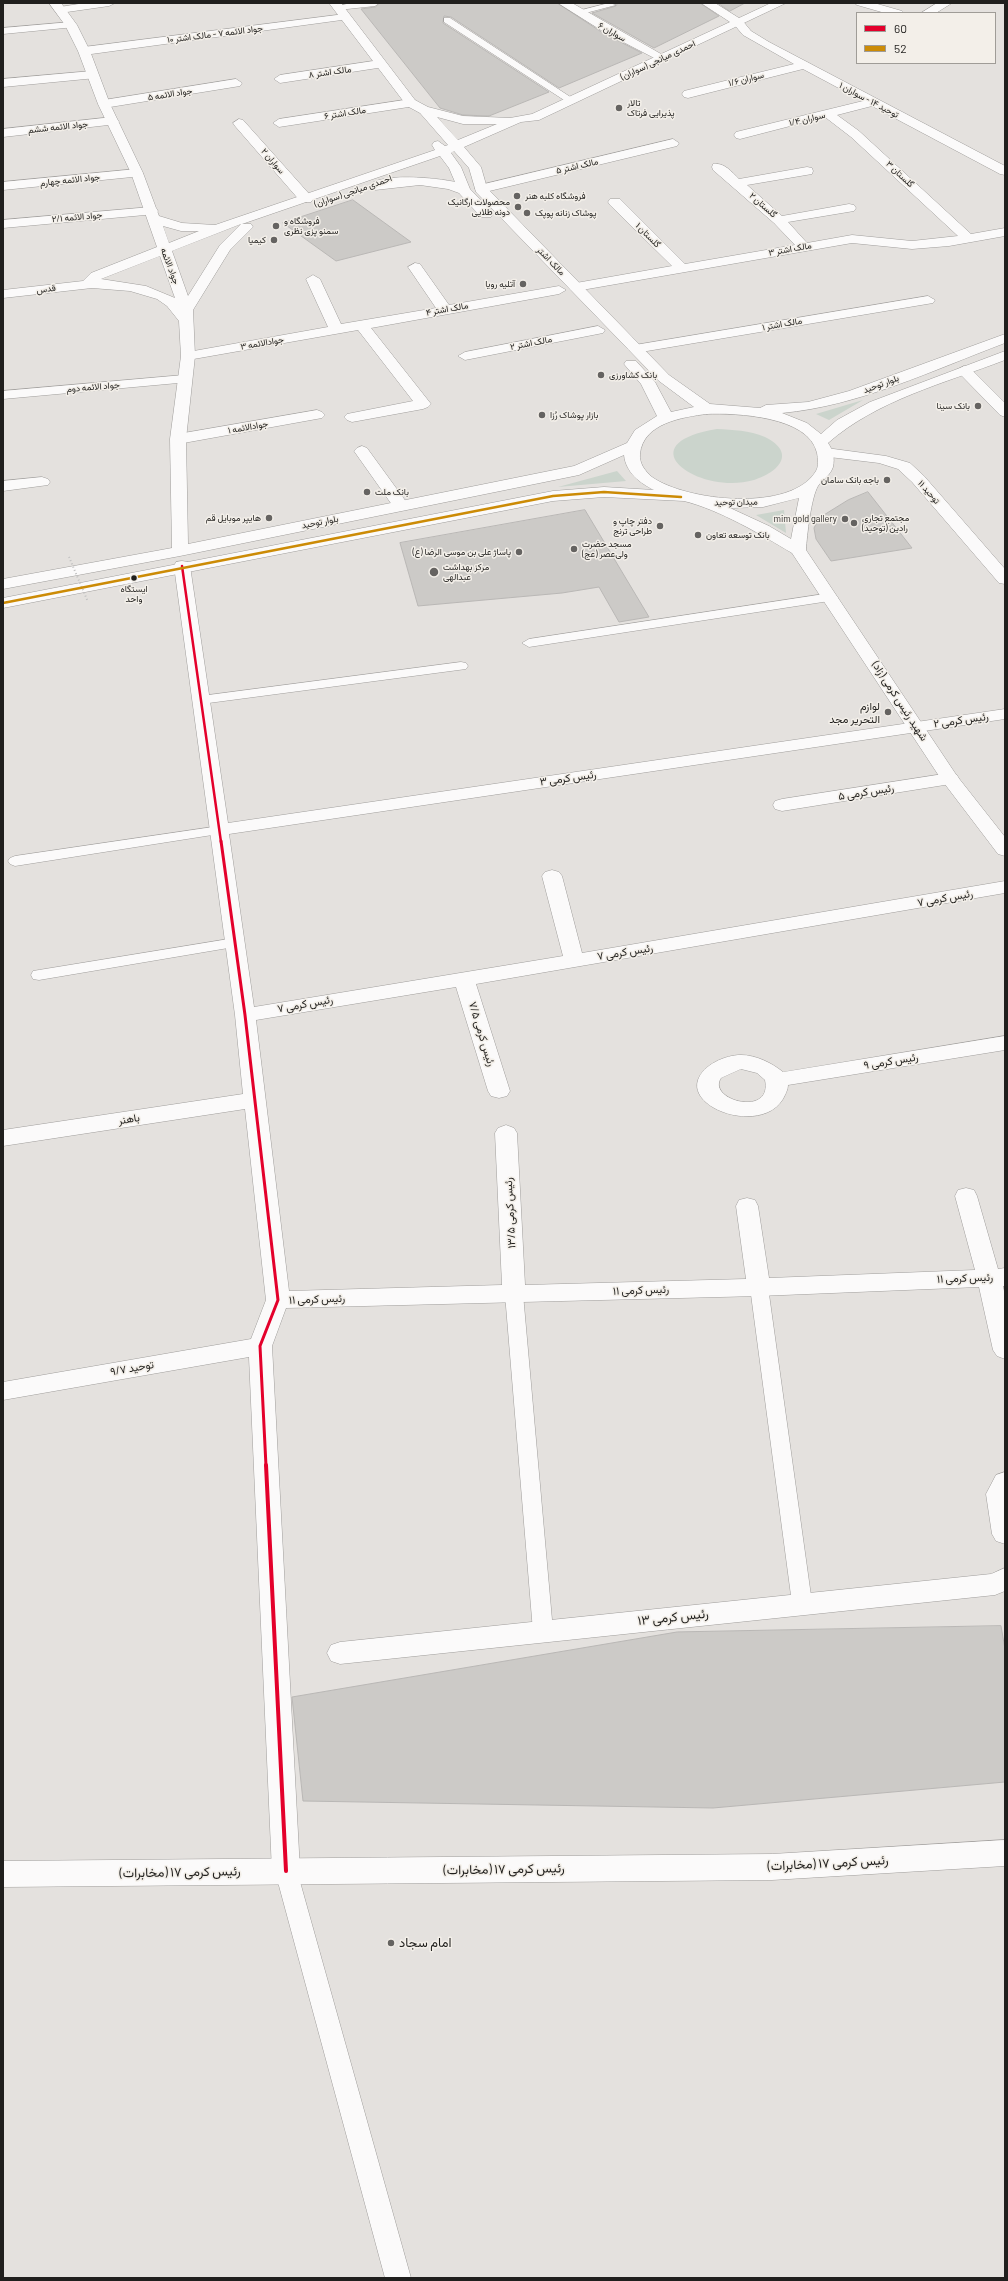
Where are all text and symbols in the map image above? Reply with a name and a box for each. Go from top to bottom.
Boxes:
legend [856,12,996,64]
street label: سواران ۶ [596,20,628,44]
text: 60 [894,21,907,35]
street label: جواد الائمه ۷ - مالک اشتر ۱۰ [167,23,263,45]
street label: احمدی میانجی (سواران) [619,38,697,82]
text: 52 [894,41,907,55]
street label: مالک اشتر ۸ [308,64,352,80]
street label: سواران ۱/۶ [727,69,765,89]
street label: توحید ۱۴ - سواران ۱ [837,80,901,120]
street label: جواد الائمه ۵ [147,85,193,103]
place label: تالار پذیرایی فرتاک [627,98,675,119]
marker: تالار پذیرایی فرتاک [614,103,624,113]
street label: مالک اشتر ۶ [323,104,367,122]
street label: سواران ۱/۴ [788,110,826,128]
street label: جواد الائمه ششم [27,118,89,136]
street label: سواران ۲ [259,146,287,176]
street label: مالک اشتر ۵ [555,156,599,176]
street label: گلستان ۳ [884,158,916,190]
street label: جواد الائمه چهارم [39,171,101,189]
street label: احمدی میانجی (سواران) [313,173,393,209]
street label: گلستان ۲ [747,190,779,220]
marker: فروشگاه کلبه هنر [512,191,522,201]
place label: فروشگاه کلبه هنر [525,191,586,201]
place label: محصولات ارگانیک دونه طلایی [448,197,510,218]
marker: محصولات ارگانیک دونه طلایی [513,202,523,212]
marker: پوشاک زنانه پوپک [522,208,532,218]
place label: پوشاک زنانه پوپک [535,208,596,218]
street label: جواد الائمه ۲/۱ [51,209,103,225]
place label: فروشگاه و سمنو پزی نظری [284,216,338,237]
street label: گلستان ۱ [633,220,663,250]
marker: فروشگاه و سمنو پزی نظری [271,221,281,231]
place label: کیمیا [248,235,266,245]
marker: کیمیا [269,235,279,245]
street label: مالک اشتر ۳ [768,240,812,258]
street label: مالک اشتر [535,244,567,278]
street label: جواد الائمه [158,246,182,286]
place label: آتلیه رویا [485,279,515,289]
marker: آتلیه رویا [518,279,528,289]
street label: قدس [36,282,56,296]
street label: مالک اشتر ۴ [425,300,469,318]
street label: مالک اشتر ۱ [761,315,803,333]
street label: جوادالائمه ۳ [239,334,285,352]
street label: مالک اشتر ۲ [509,334,553,352]
marker: بانک کشاورزی [596,370,606,380]
place label: بانک کشاورزی [609,370,657,380]
street label: بلوار توحید [862,373,900,395]
street label: جواد الائمه دوم [66,379,120,395]
place label: بانک سینا [936,401,970,411]
marker: بانک سینا [973,401,983,411]
marker: بازار پوشاک رُزا [537,410,547,420]
place label: بازار پوشاک رُزا [550,410,598,420]
street label: جوادالائمه ۱ [227,418,269,436]
place label: باجه بانک سامان [821,475,879,485]
marker: باجه بانک سامان [882,475,892,485]
street label: توحید ۱۱ [916,478,942,506]
marker: بانک ملت [362,487,372,497]
place label: بانک ملت [375,487,409,497]
street label: میدان توحید [714,496,758,508]
place label: هایپر موبایل قم [206,513,261,523]
marker: هایپر موبایل قم [264,513,274,523]
street label: بلوار توحید [301,513,339,531]
place label: مجتمع تجاری رادین (توحید) [862,513,909,534]
place label: mim gold gallery [773,514,837,524]
marker: mim gold gallery [840,514,850,524]
place label: دفتر چاپ و طراحی ترنج [613,516,652,537]
marker: مجتمع تجاری رادین (توحید) [849,518,859,528]
marker: دفتر چاپ و طراحی ترنج [655,521,665,531]
marker: بانک توسعه تعاون [693,530,703,540]
place label: بانک توسعه تعاون [706,530,770,540]
place label: مسجد حضرت ولی‌عصر (عج) [582,539,632,560]
marker: مسجد حضرت ولی‌عصر (عج) [569,544,579,554]
place label: پاساژ علی بن موسی الرضا (ع) [412,547,511,557]
marker: پاساژ علی بن موسی الرضا (ع) [514,547,524,557]
place label: مرکز بهداشت عبدالهی [443,562,489,583]
marker: مرکز بهداشت عبدالهی [428,566,440,578]
marker: ایستگاه واحد [129,573,139,583]
place label: ایستگاه واحد [120,584,148,605]
street label: شهید رئیس کرمی (زاد) [869,659,931,743]
place label: لوازم التحریر مجد [829,699,880,725]
marker: لوازم التحریر مجد [883,707,893,717]
street label: رئیس کرمی ۲ [933,710,989,730]
street label: رئیس کرمی ۳ [539,767,597,789]
street label: رئیس کرمی ۵ [837,781,895,803]
street label: رئیس کرمی ۷ [916,887,974,909]
street label: رئیس کرمی ۷ [596,941,654,963]
street label: رئیس کرمی ۷ [276,993,334,1015]
street label: رئیس کرمی ۷/۵ [466,1000,498,1068]
street label: رئیس کرمی ۹ [863,1050,919,1072]
street label: باهنر [117,1111,141,1127]
street label: رئیس کرمی ۱۳/۵ [502,1177,518,1249]
street label: رئیس کرمی ۱۱ [937,1270,993,1286]
street label: رئیس کرمی ۱۱ [613,1282,669,1298]
street label: رئیس کرمی ۱۱ [289,1291,345,1307]
street label: توحید ۹/۷ [109,1358,155,1378]
street label: رئیس کرمی ۱۳ [637,1606,709,1628]
street label: رئیس کرمی ۱۷ (مخابرات) [767,1852,889,1874]
street label: رئیس کرمی ۱۷ (مخابرات) [443,1860,565,1878]
street label: رئیس کرمی ۱۷ (مخابرات) [119,1863,241,1881]
place label: امام سجاد [399,1935,451,1951]
marker: امام سجاد [386,1938,396,1948]

